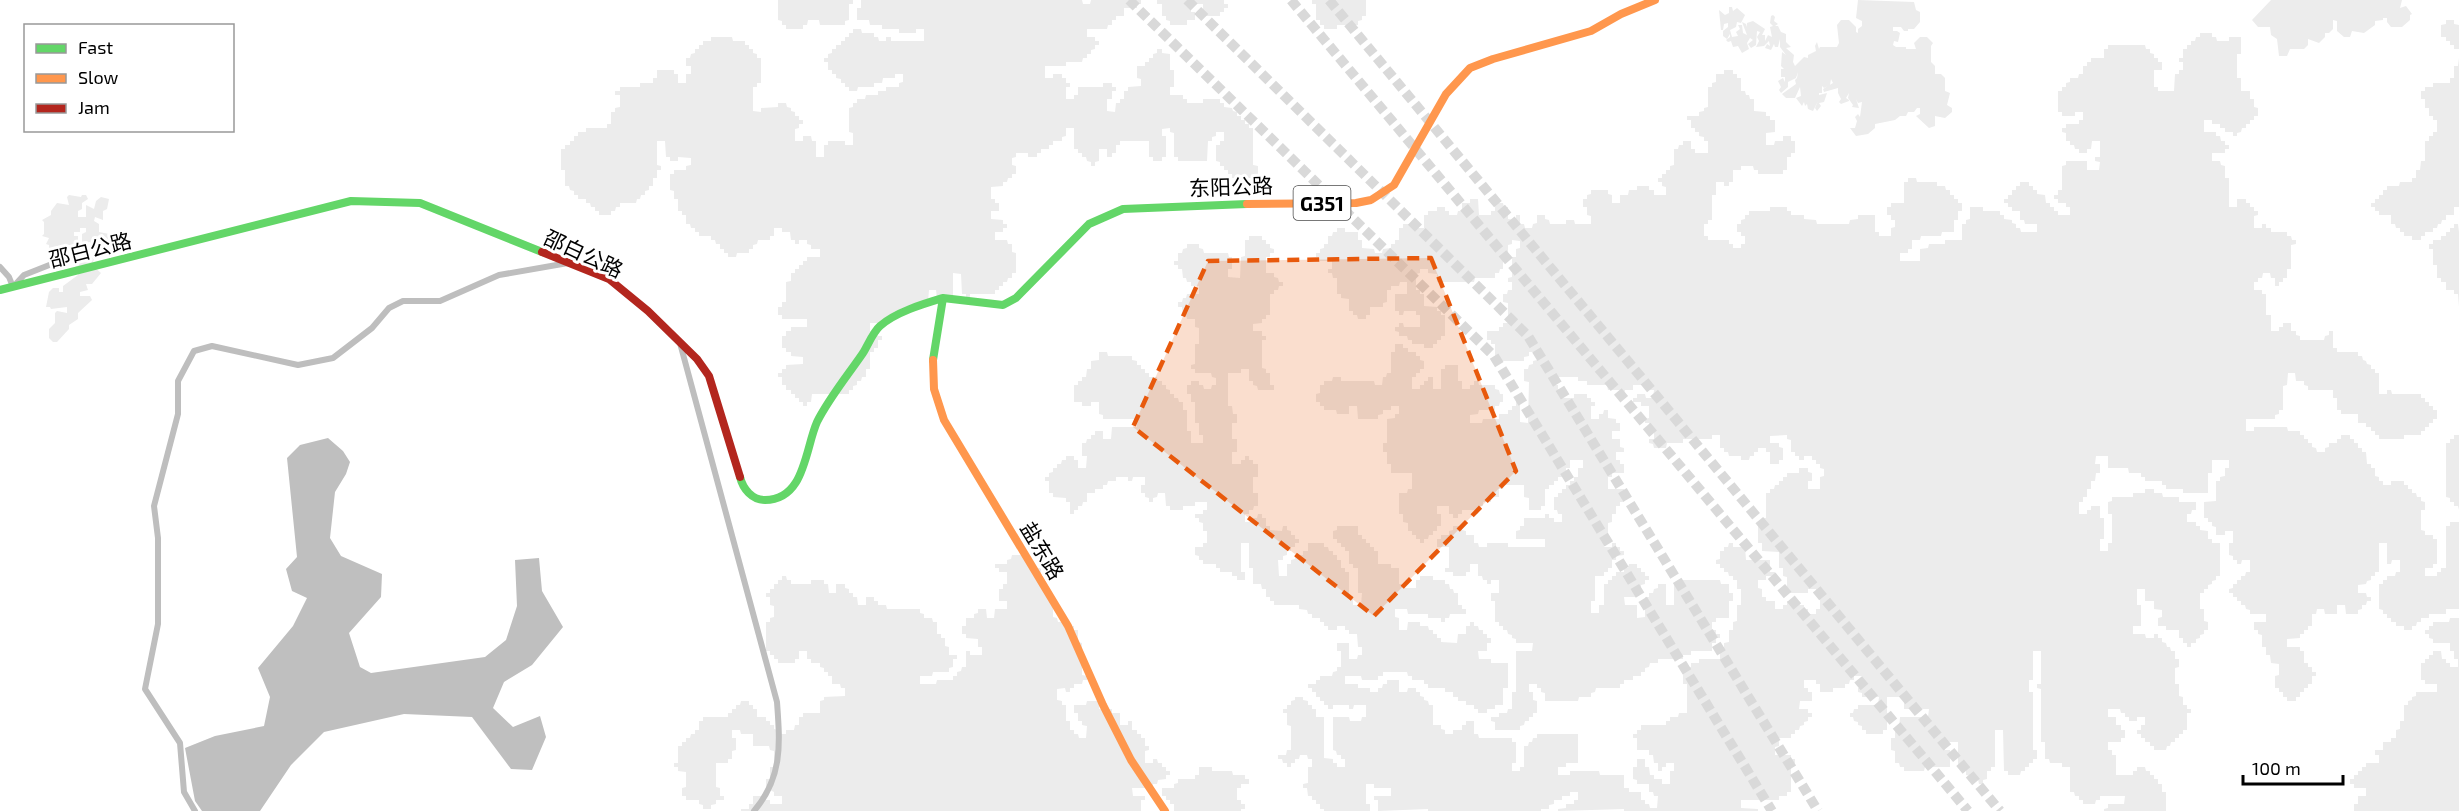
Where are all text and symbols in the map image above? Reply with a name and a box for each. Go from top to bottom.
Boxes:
legend [24,24,234,132]
text: Fast [78,36,113,58]
text: Slow [78,66,119,88]
text: Jam [78,96,110,118]
street label: 东阳公路 [1189,172,1273,200]
road number: G351 [1294,186,1350,220]
street label: 邵白公路 [541,224,627,282]
street label: 邵白公路 [46,227,134,271]
street label: 盐东路 [1016,517,1070,583]
scale bar [2243,748,2344,786]
text: 100 m [2252,757,2301,779]

